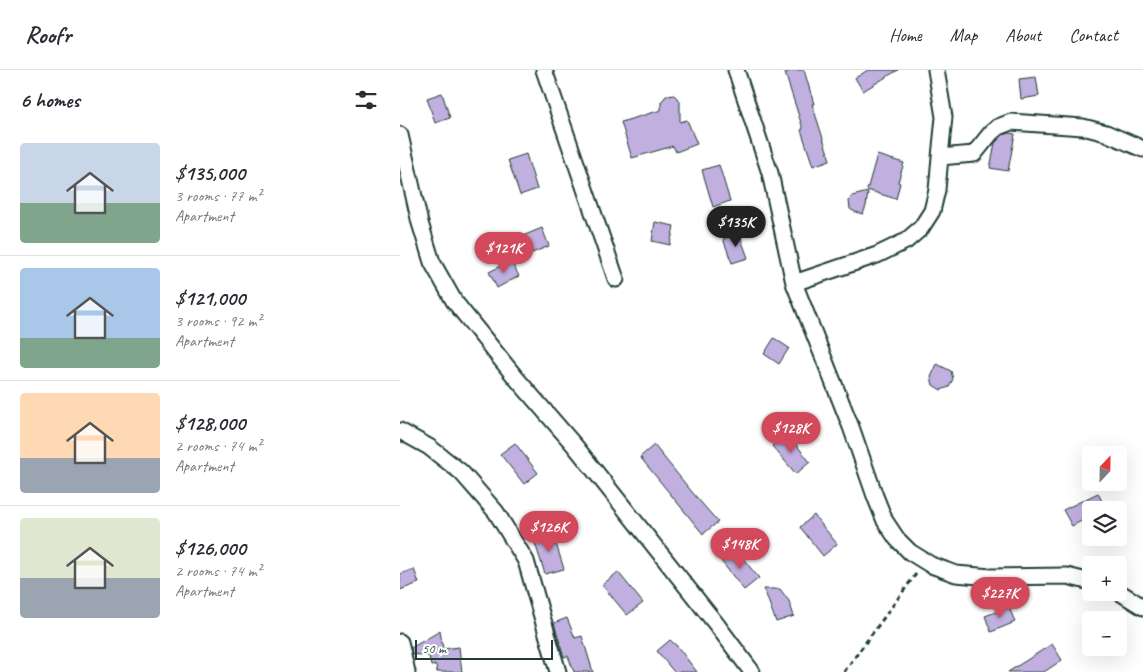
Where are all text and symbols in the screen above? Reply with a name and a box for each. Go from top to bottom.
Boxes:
text: Roofr [25,20,71,50]
text: Home [889,24,922,46]
text: Map [950,24,977,46]
text: About [1005,24,1041,46]
text: Contact [1069,24,1118,46]
icon: filters [352,86,380,114]
text: 6 homes [20,87,80,113]
text: $135,000 [175,160,245,186]
icon: home [60,163,120,223]
text: 3 rooms · 77 m² [175,186,261,206]
text: Apartment [175,206,234,226]
pin: $135K [701,206,771,248]
text: $135K [718,212,754,232]
pin: $121K [469,232,539,274]
text: $121K [486,238,522,258]
text: $121,000 [175,285,245,311]
icon: home [60,288,120,348]
text: 3 rooms · 92 m² [175,311,261,331]
text: Apartment [175,331,234,351]
text: $128,000 [175,410,245,436]
pin: $128K [756,412,826,454]
icon: home [60,413,120,473]
text: $128K [773,418,809,438]
text: 2 rooms · 74 m² [175,436,261,456]
north arrow [1082,446,1128,491]
map controls [1082,446,1127,656]
text: Apartment [175,456,234,476]
button: layers [1082,501,1127,546]
pin: $126K [514,510,584,553]
text: $126K [530,517,568,537]
pin: $148K [705,528,775,570]
text: $148K [722,534,758,554]
text: $126,000 [175,535,246,561]
icon: home [60,538,120,598]
button: + [1082,556,1127,601]
text: 2 rooms · 74 m² [175,561,261,581]
pin: $227K [965,576,1035,619]
text: Apartment [175,581,234,601]
text: $227K [982,583,1018,603]
button: − [1082,611,1127,656]
scale bar [415,637,552,660]
text: 50 m [422,640,446,657]

